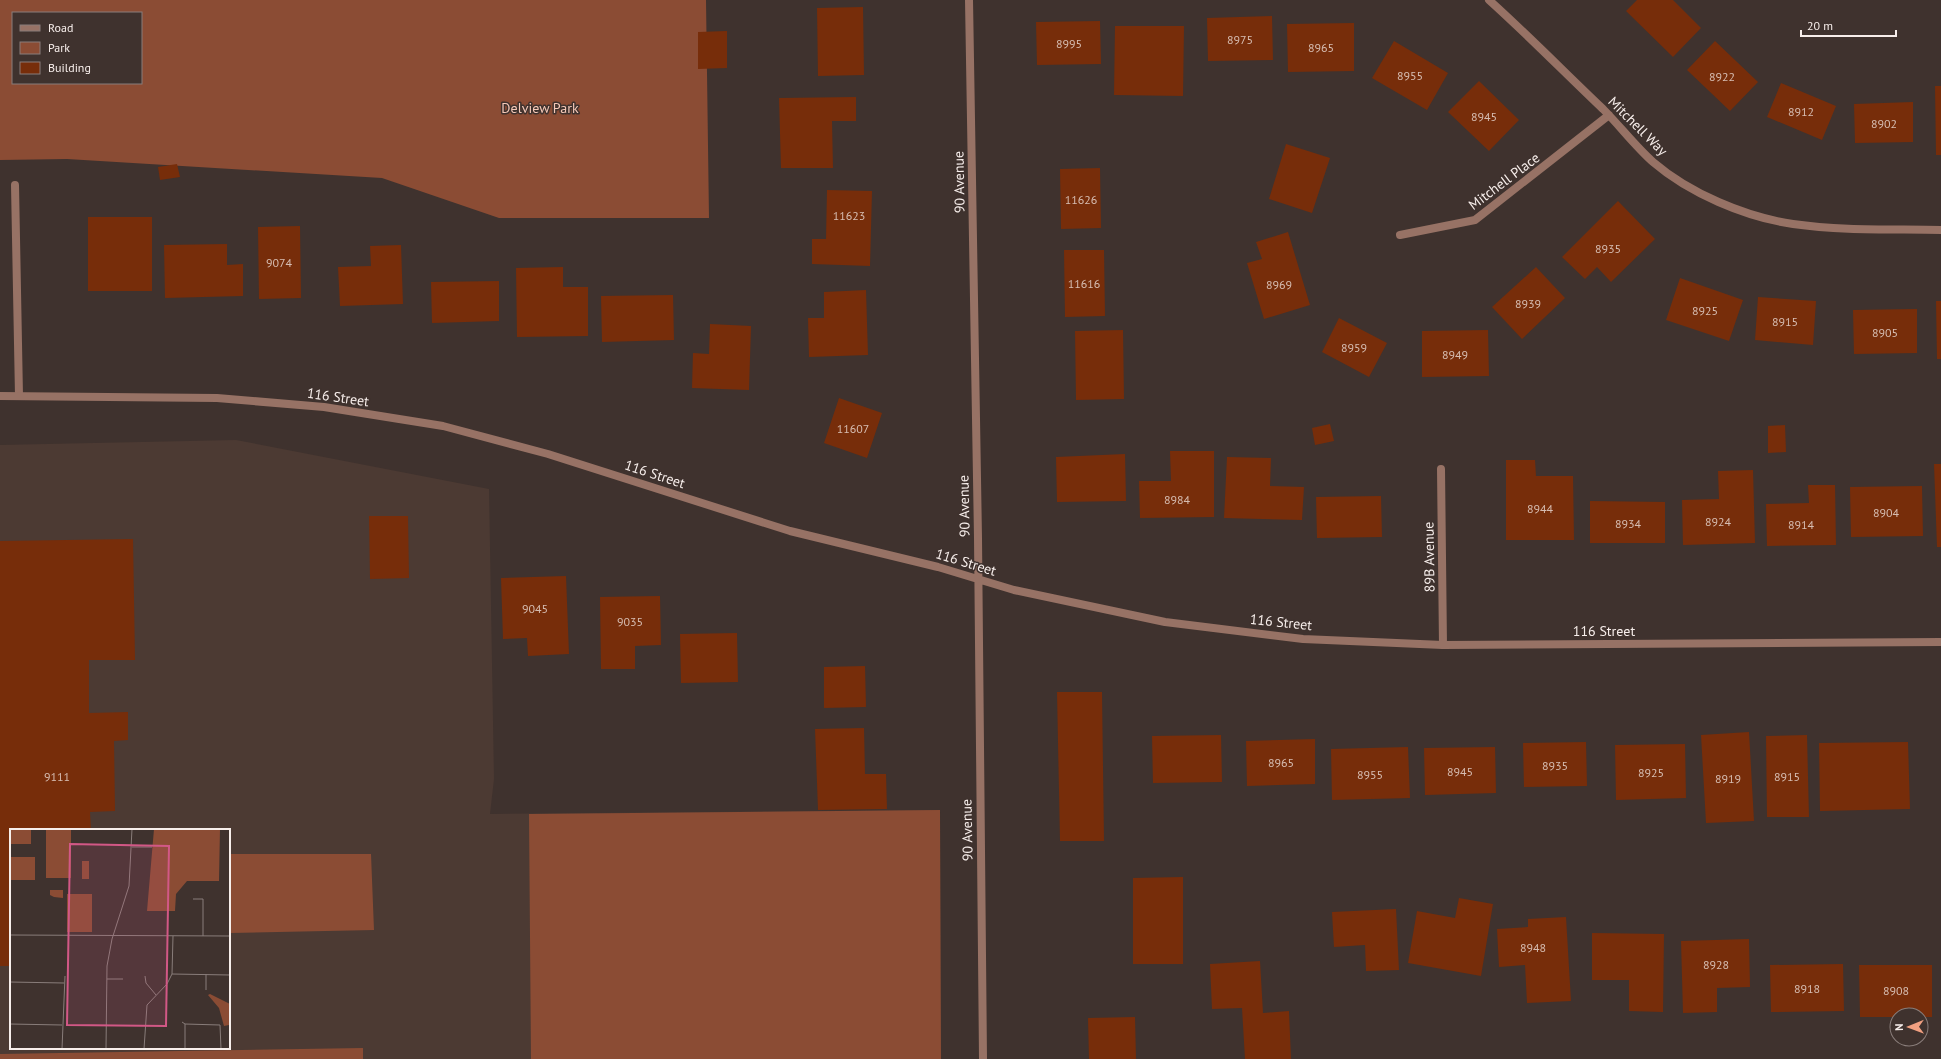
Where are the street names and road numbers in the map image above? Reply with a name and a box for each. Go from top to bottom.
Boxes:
street label: Mitchell Way [1605,93,1672,160]
street label: Mitchell Place [1465,148,1543,214]
street label: 90 Avenue [949,151,969,213]
street label: 116 Street [306,384,370,410]
street label: 116 Street [623,456,688,492]
street label: 90 Avenue [954,475,974,537]
street label: 89B Avenue [1419,522,1439,592]
street label: 116 Street [934,544,999,580]
street label: 116 Street [1249,610,1313,634]
street label: 116 Street [1573,622,1635,640]
street label: 90 Avenue [957,799,977,861]

